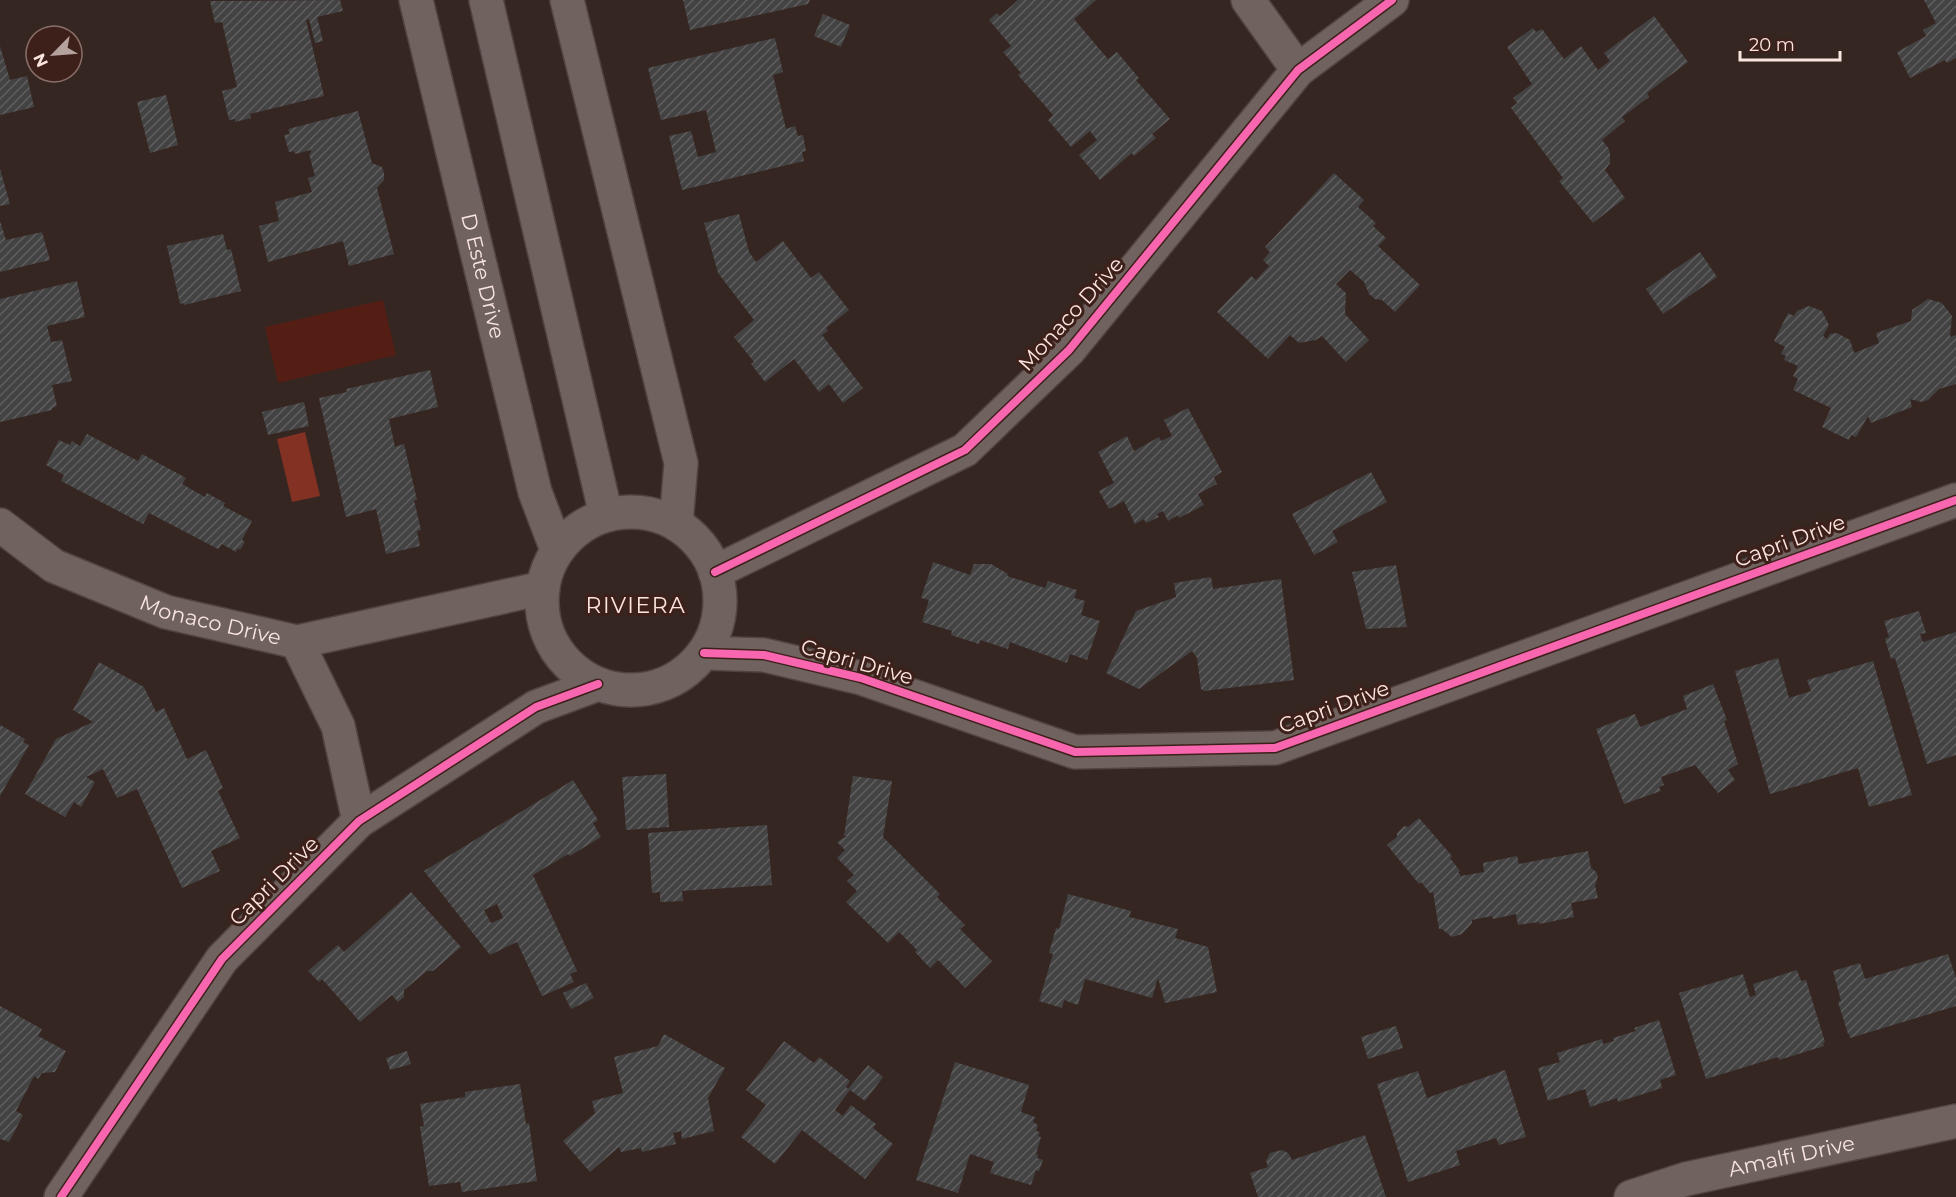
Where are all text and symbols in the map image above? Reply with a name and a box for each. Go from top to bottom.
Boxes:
north arrow [24,24,84,84]
scale bar [1740,24,1840,62]
text: 20 m [1749,34,1795,56]
text: N [30,50,52,70]
street label: D Este Drive [456,211,510,341]
street label: Monaco Drive [1013,251,1128,376]
street label: Capri Drive [1731,509,1849,572]
street label: Monaco Drive [136,590,284,650]
district label: RIVIERA [586,592,686,619]
street label: Capri Drive [798,634,916,689]
street label: Capri Drive [1275,675,1393,738]
street label: Capri Drive [224,831,323,930]
street label: Amalfi Drive [1726,1130,1857,1182]

